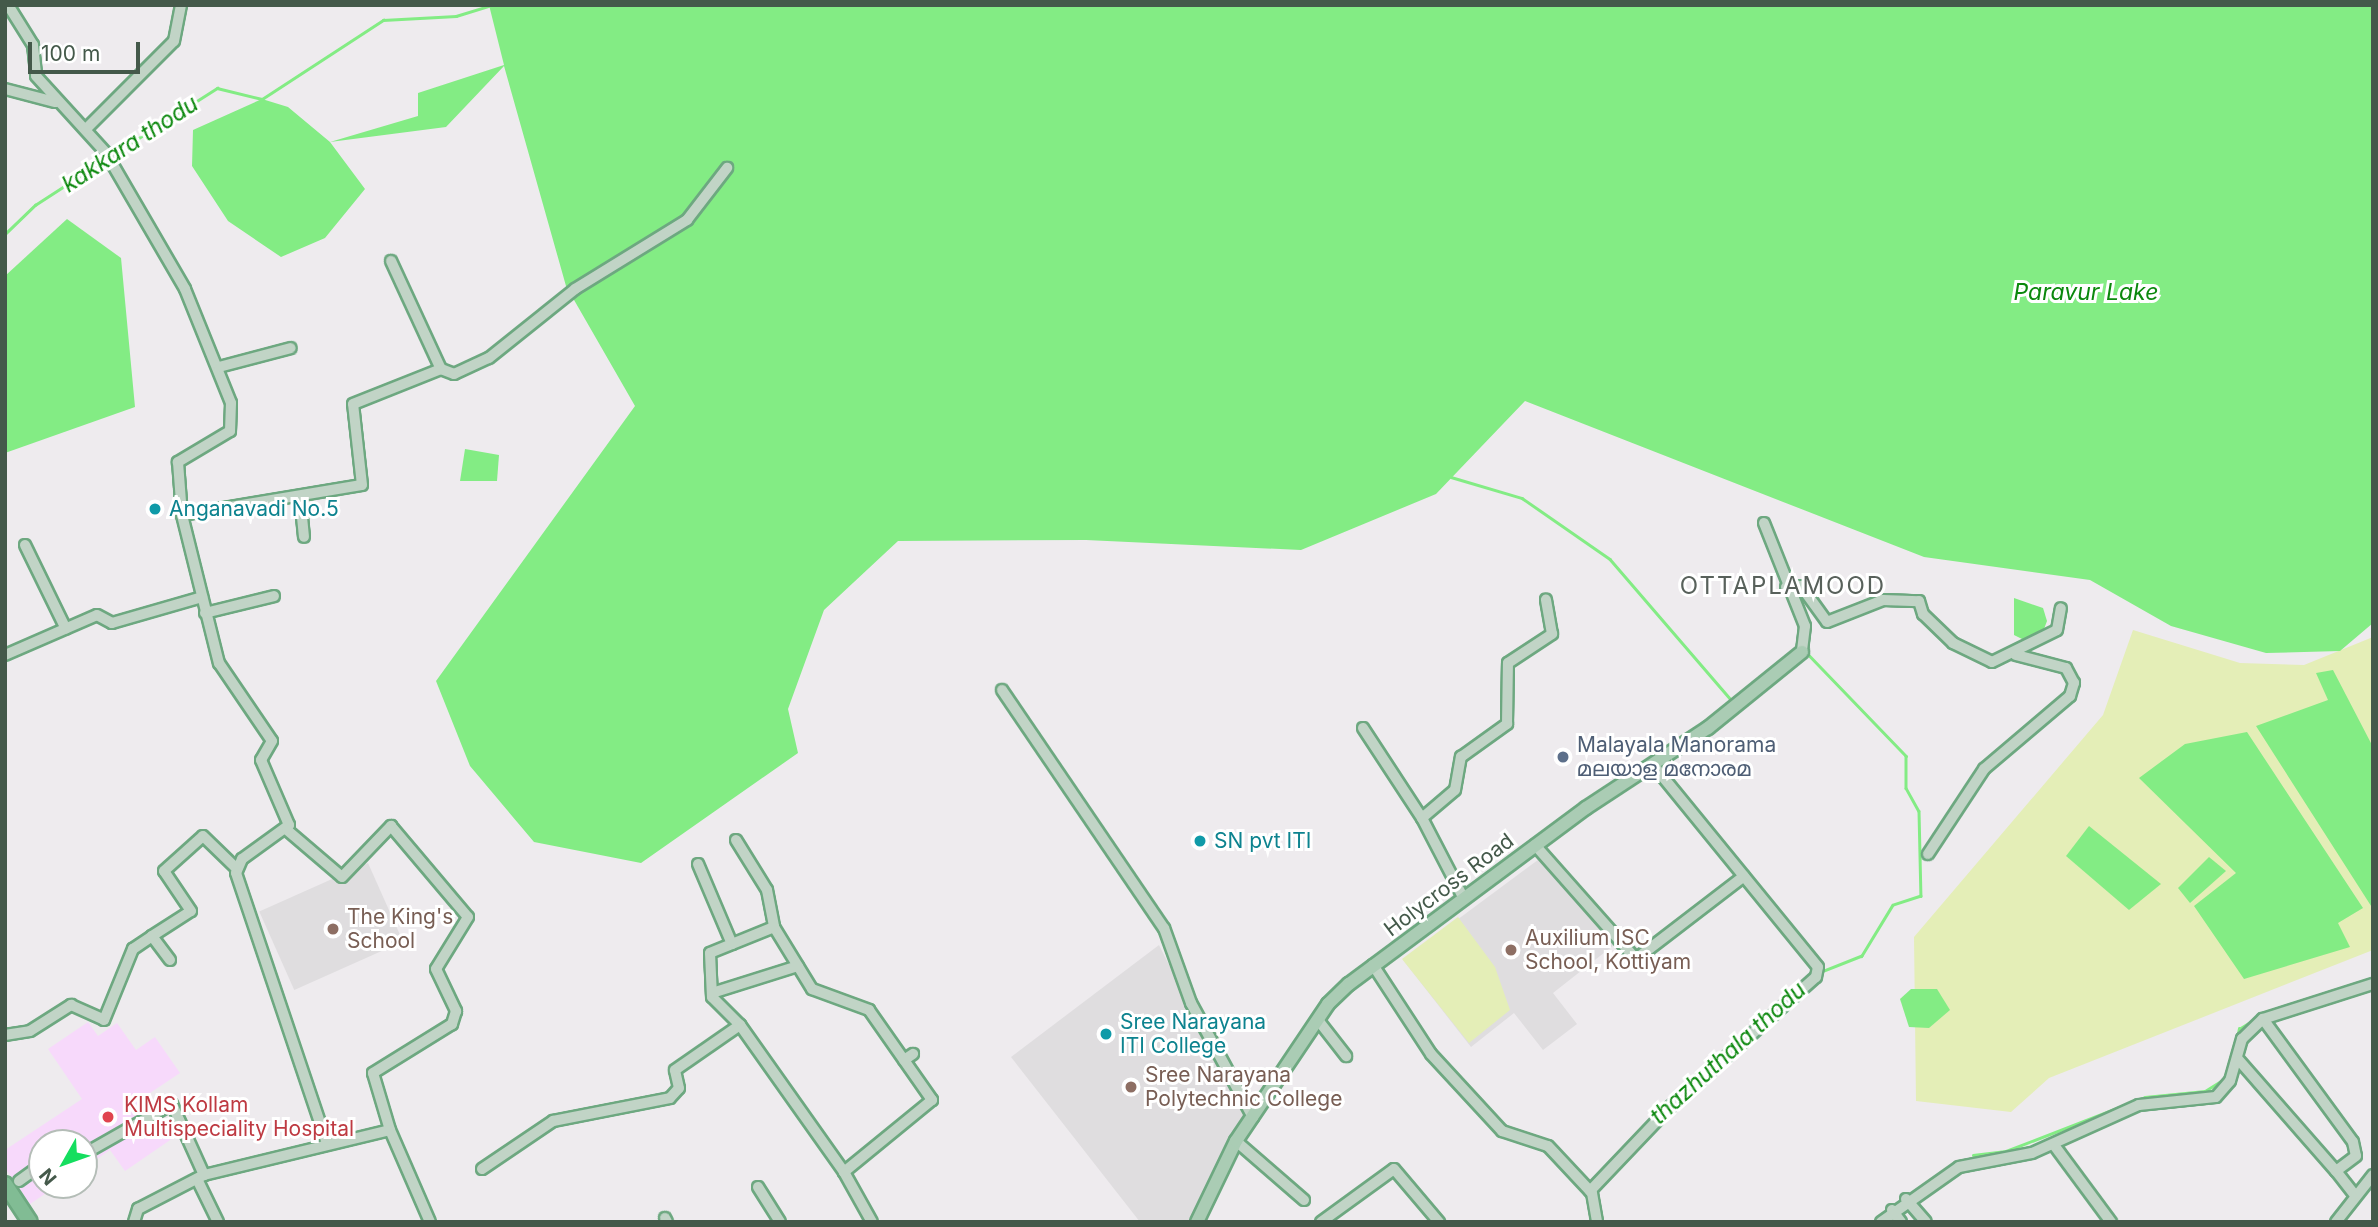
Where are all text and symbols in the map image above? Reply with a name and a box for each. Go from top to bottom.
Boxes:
scale bar [32,28,144,72]
text: 100 m [41,41,100,66]
water label: kakkara thodu [57,90,203,198]
water label: Paravur Lake [2014,278,2158,306]
place label: Anganavadi No.5 [169,496,339,522]
marker: Anganavadi No.5 [147,501,163,517]
district label: OTTAPLAMOOD [1681,572,1885,600]
place label: Malayala Manorama മലയാള മനോരമ [1577,732,1776,782]
marker: Malayala Manorama മലയാള മനോരമ [1555,749,1571,765]
place label: SN pvt ITI [1214,828,1311,854]
street label: Holycross Road [1379,828,1519,942]
marker: SN pvt ITI [1192,833,1208,849]
place label: The King's School [347,904,453,954]
marker: The King's School [325,921,341,937]
place label: Auxilium ISC School, Kottiyam [1525,925,1691,975]
marker: Auxilium ISC School, Kottiyam [1503,942,1519,958]
water label: thazhuthala thodu [1645,976,1811,1130]
place label: Sree Narayana ITI College [1120,1009,1266,1059]
marker: Sree Narayana ITI College [1098,1026,1114,1042]
place label: Sree Narayana Polytechnic College [1145,1062,1342,1112]
marker: Sree Narayana Polytechnic College [1123,1079,1139,1095]
place label: KIMS Kollam Multispeciality Hospital [124,1092,354,1142]
marker: KIMS Kollam Multispeciality Hospital [98,1107,118,1127]
north arrow [28,1129,98,1199]
text: N [35,1164,62,1189]

